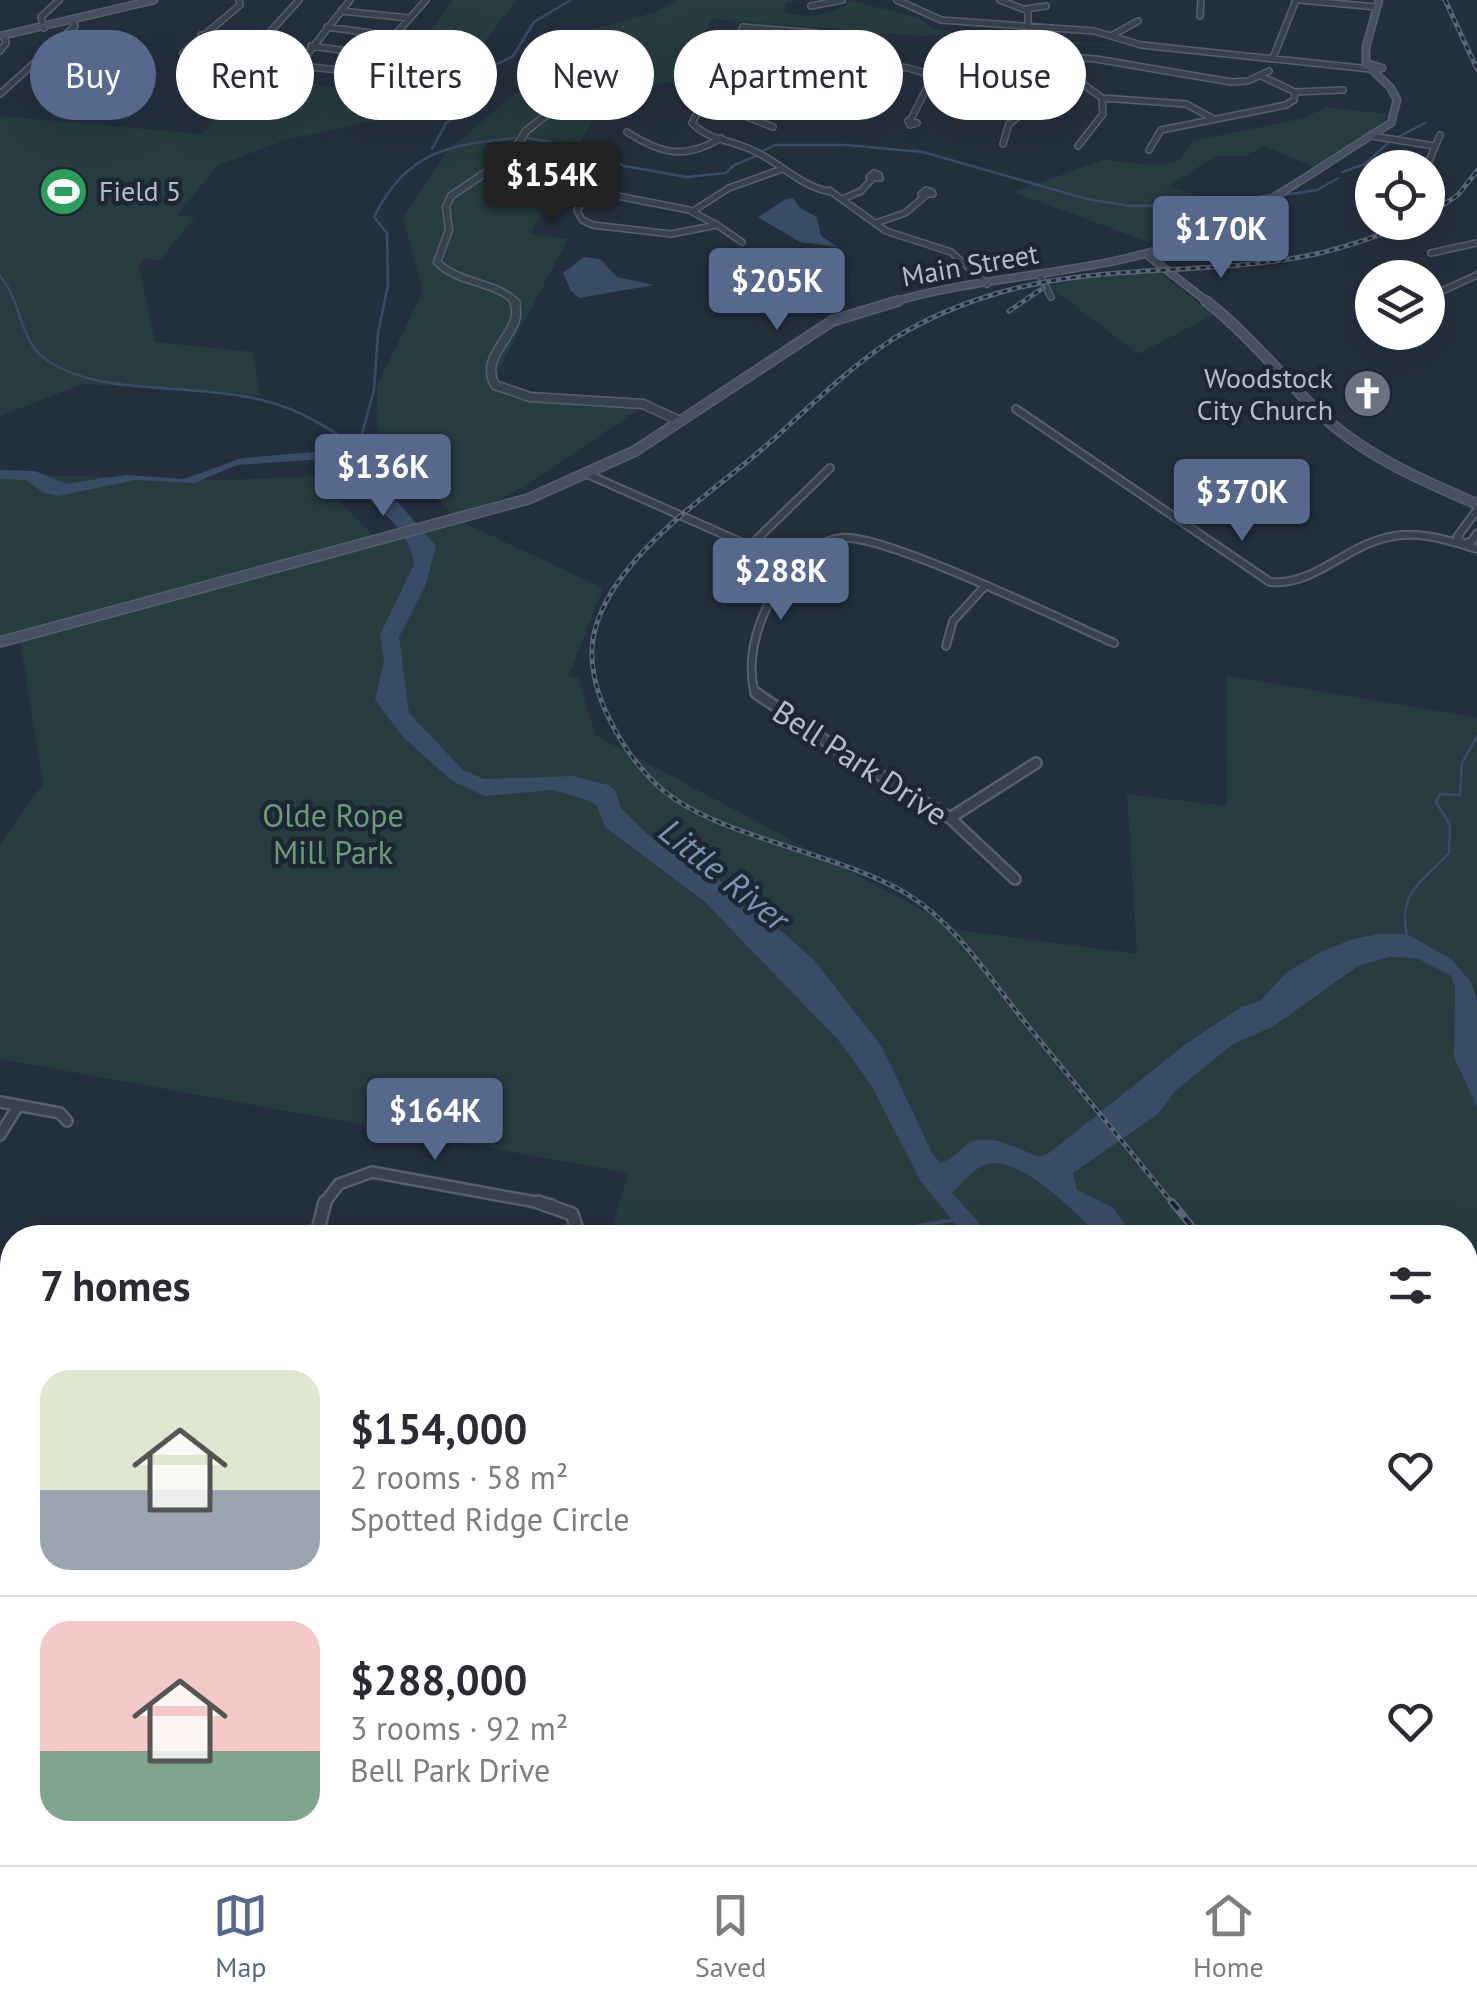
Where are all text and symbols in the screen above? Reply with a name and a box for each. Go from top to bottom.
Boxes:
chip: Buy [30,30,156,120]
chip: Rent [176,30,314,120]
chip: Filters [334,30,497,120]
chip: New [517,30,654,120]
chip: Apartment [674,30,903,120]
chip: House [923,30,1086,120]
pin: $154K [482,142,622,227]
map controls [1355,150,1445,350]
button: locate [1355,150,1445,240]
text: $154K [506,153,598,195]
sports icon: Field 5 [38,165,90,217]
place label: Field 5 [99,172,181,209]
pin: $170K [1151,196,1291,281]
text: $170K [1175,207,1267,249]
street label: Main Street [899,234,1041,295]
pin: $205K [707,248,847,333]
text: $205K [731,259,823,301]
button: layers [1355,260,1445,350]
place label: Woodstock City Church [1197,359,1334,428]
church icon: Woodstock City Church [1342,368,1394,420]
pin: $136K [313,434,453,519]
text: $136K [337,445,429,487]
pin: $370K [1172,459,1312,544]
text: $370K [1196,470,1288,512]
pin: $288K [711,538,851,623]
text: $288K [735,549,827,591]
street label: Bell Park Drive [765,690,956,834]
park label: Olde Rope Mill Park [262,794,404,873]
water label: Little River [650,808,801,942]
pin: $164K [365,1078,505,1163]
text: $164K [389,1089,481,1131]
text: 7 homes [40,1258,191,1313]
icon: filters [1383,1258,1438,1313]
text: $154,000 [350,1401,527,1456]
icon: home [120,1410,240,1530]
icon: heart [1383,1443,1438,1498]
text: 2 rooms · 58 m² [350,1456,568,1498]
text: Spotted Ridge Circle [350,1498,629,1540]
text: $288,000 [350,1652,527,1707]
icon: home [120,1661,240,1781]
icon: heart [1383,1694,1438,1749]
text: 3 rooms · 92 m² [350,1707,568,1749]
text: Bell Park Drive [350,1749,550,1791]
tab: Map [213,1888,268,1985]
tab: Saved [695,1888,766,1985]
tab: Home [1193,1888,1264,1985]

